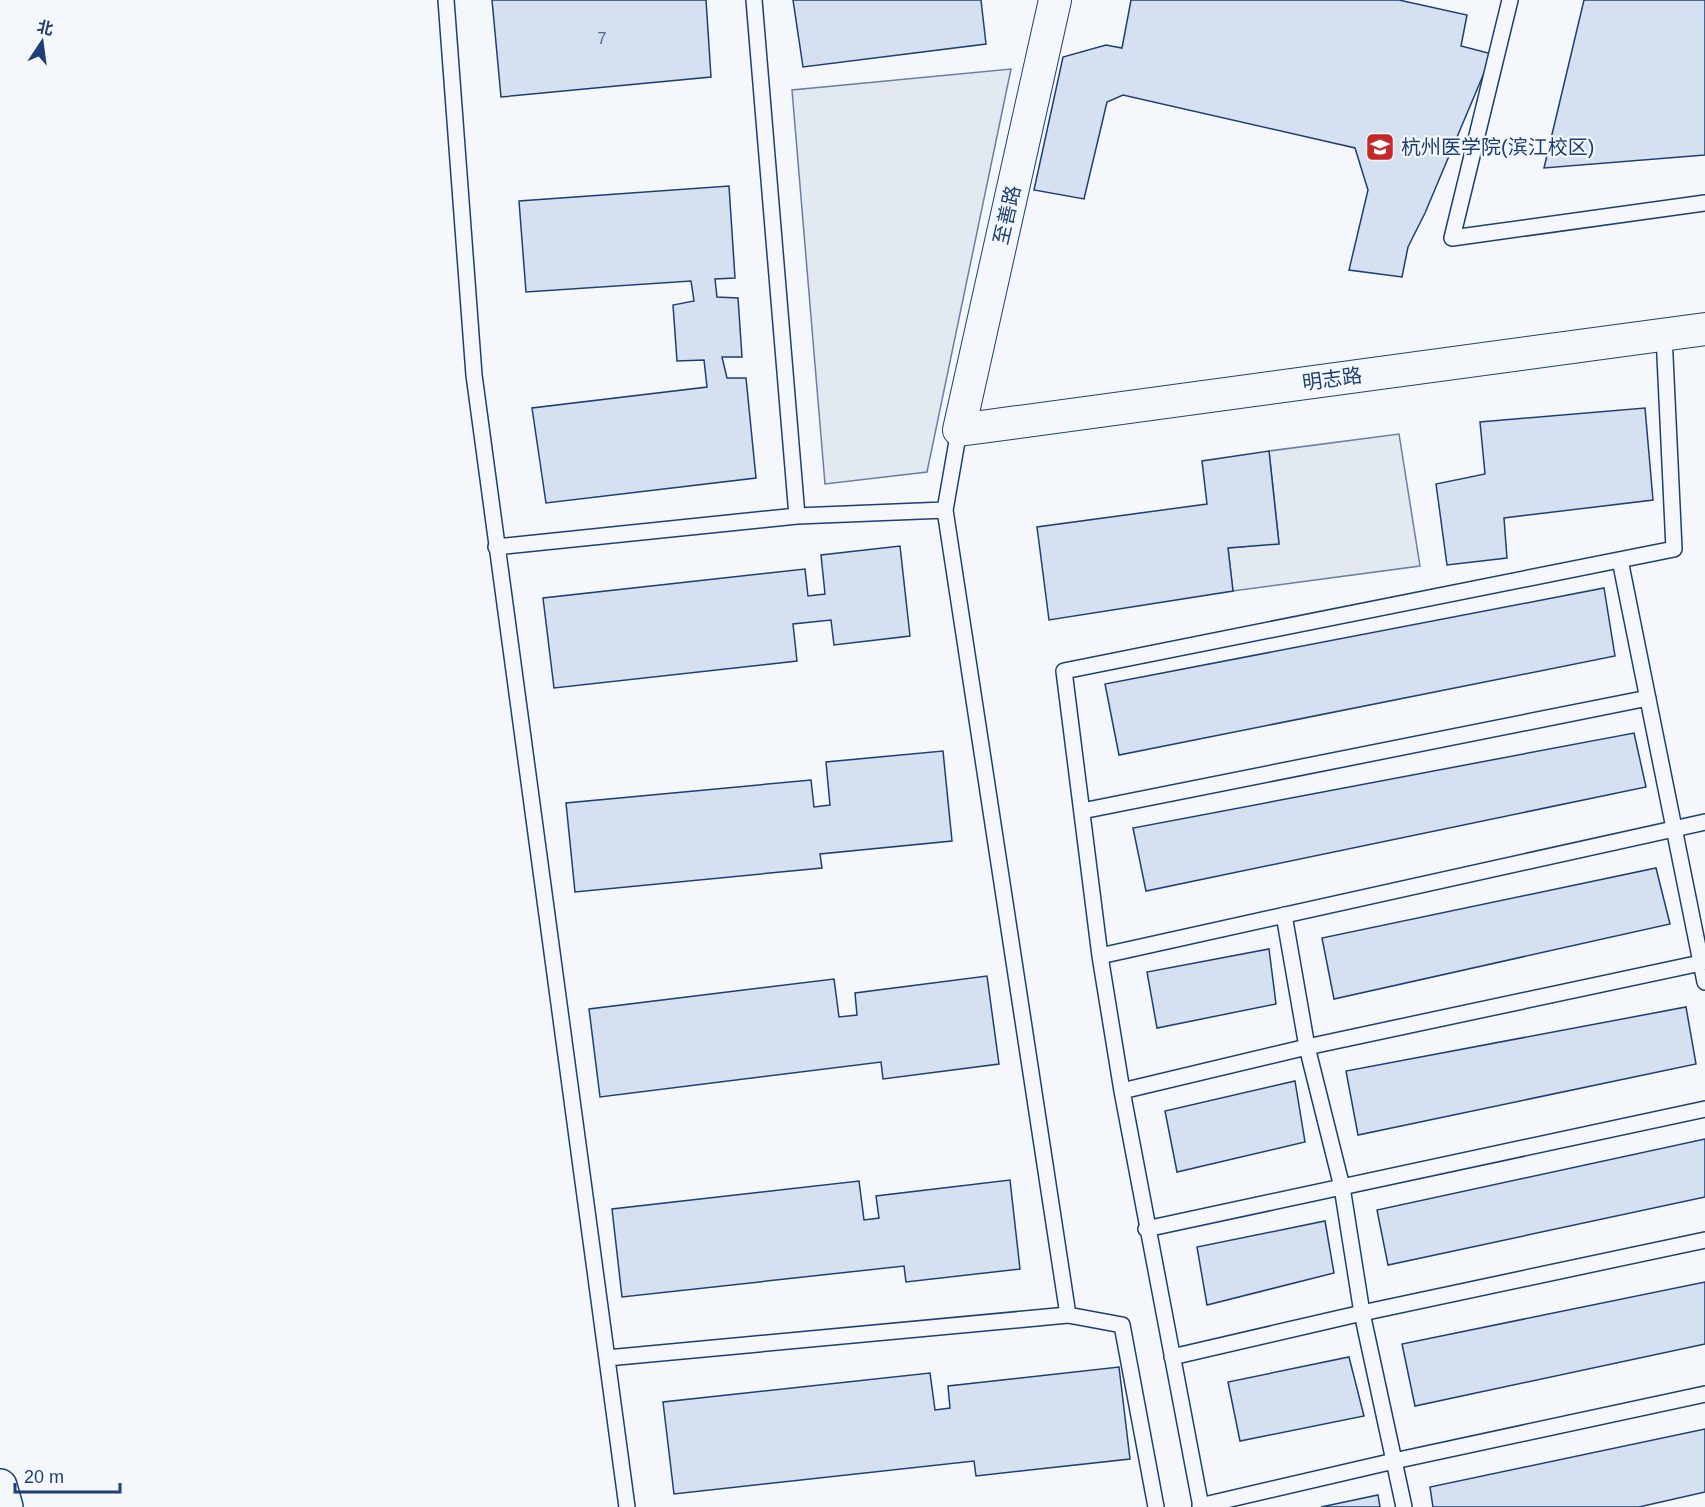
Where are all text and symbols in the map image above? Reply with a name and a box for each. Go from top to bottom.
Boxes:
north arrow [12,12,72,72]
text: 北 [36,18,55,38]
house number: 7 [598,30,607,47]
school or university icon: 杭州医学院(滨江校区) [1364,131,1396,163]
place label: 杭州医学院(滨江校区) [1401,136,1594,158]
street label: 至善路 [990,183,1024,247]
street label: 明志路 [1301,364,1363,394]
scale bar [15,1456,120,1494]
text: 20 m [24,1467,64,1487]

